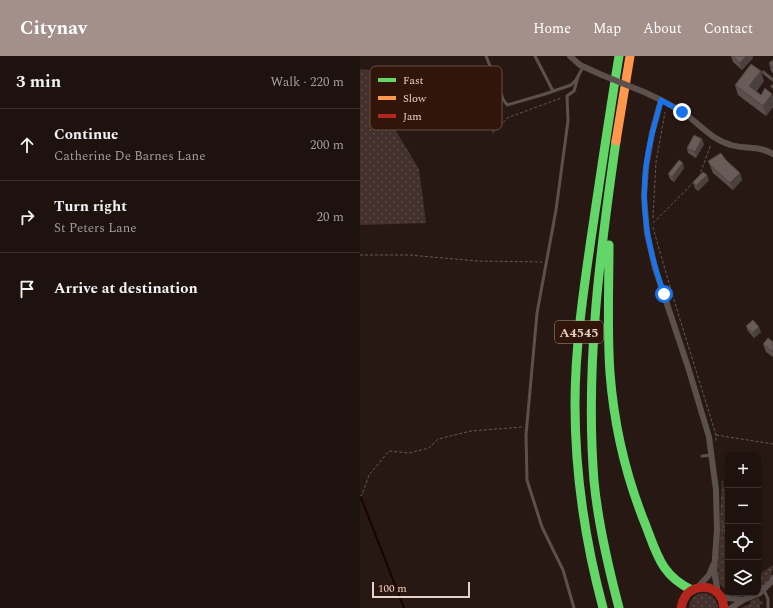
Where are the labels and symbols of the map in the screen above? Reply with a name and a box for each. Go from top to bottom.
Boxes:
legend [370,66,502,130]
text: Fast [403,72,424,89]
text: Slow [403,90,427,107]
route end [673,103,691,121]
text: Jam [403,108,422,125]
route start [655,285,673,303]
road number: A4545 [555,321,603,343]
scale bar [372,580,470,599]

